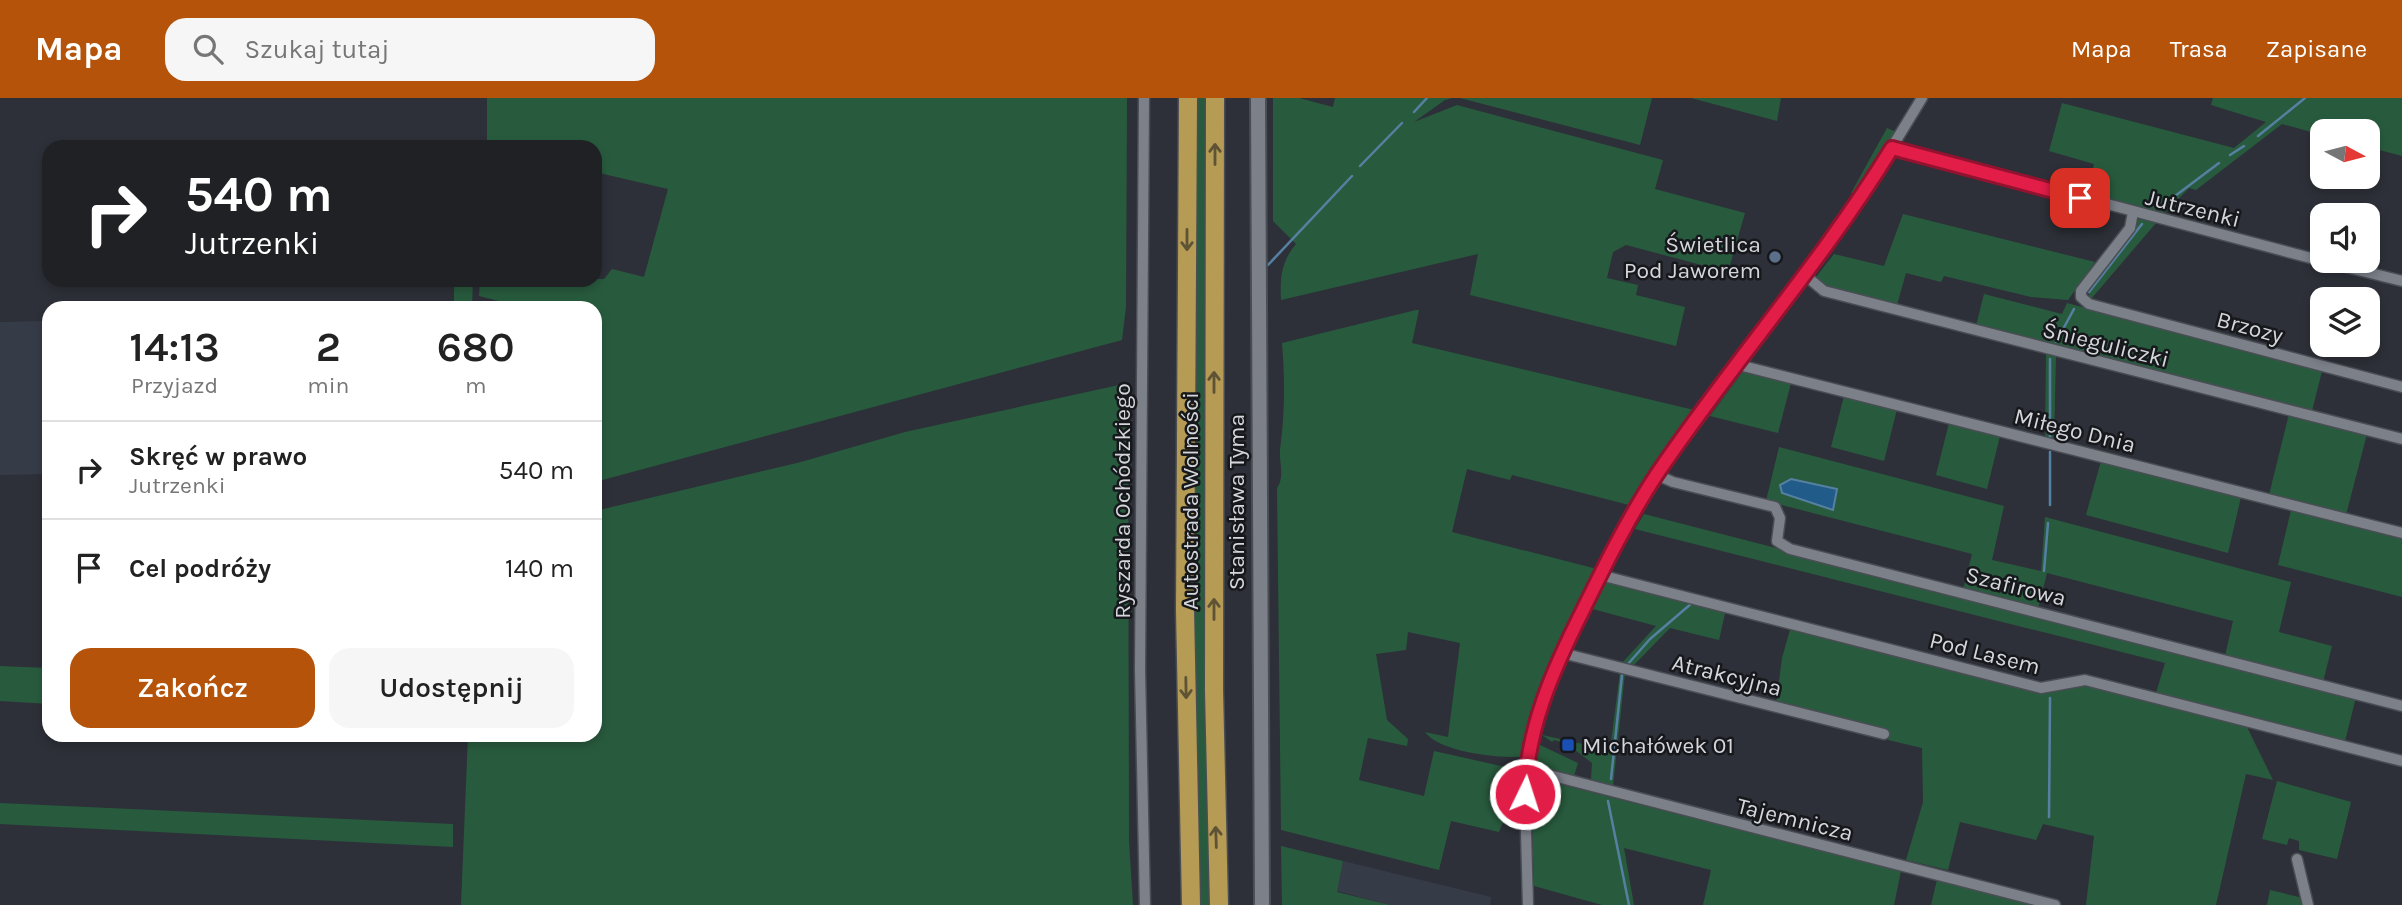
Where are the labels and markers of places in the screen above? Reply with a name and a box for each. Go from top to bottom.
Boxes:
pin [2050,168,2110,228]
place label: Świetlica Pod Jaworem [1624,231,1761,284]
marker: Świetlica Pod Jaworem [1767,249,1783,265]
place label: Michałówek 01 [1582,732,1734,759]
marker: Michałówek 01 [1560,737,1576,753]

